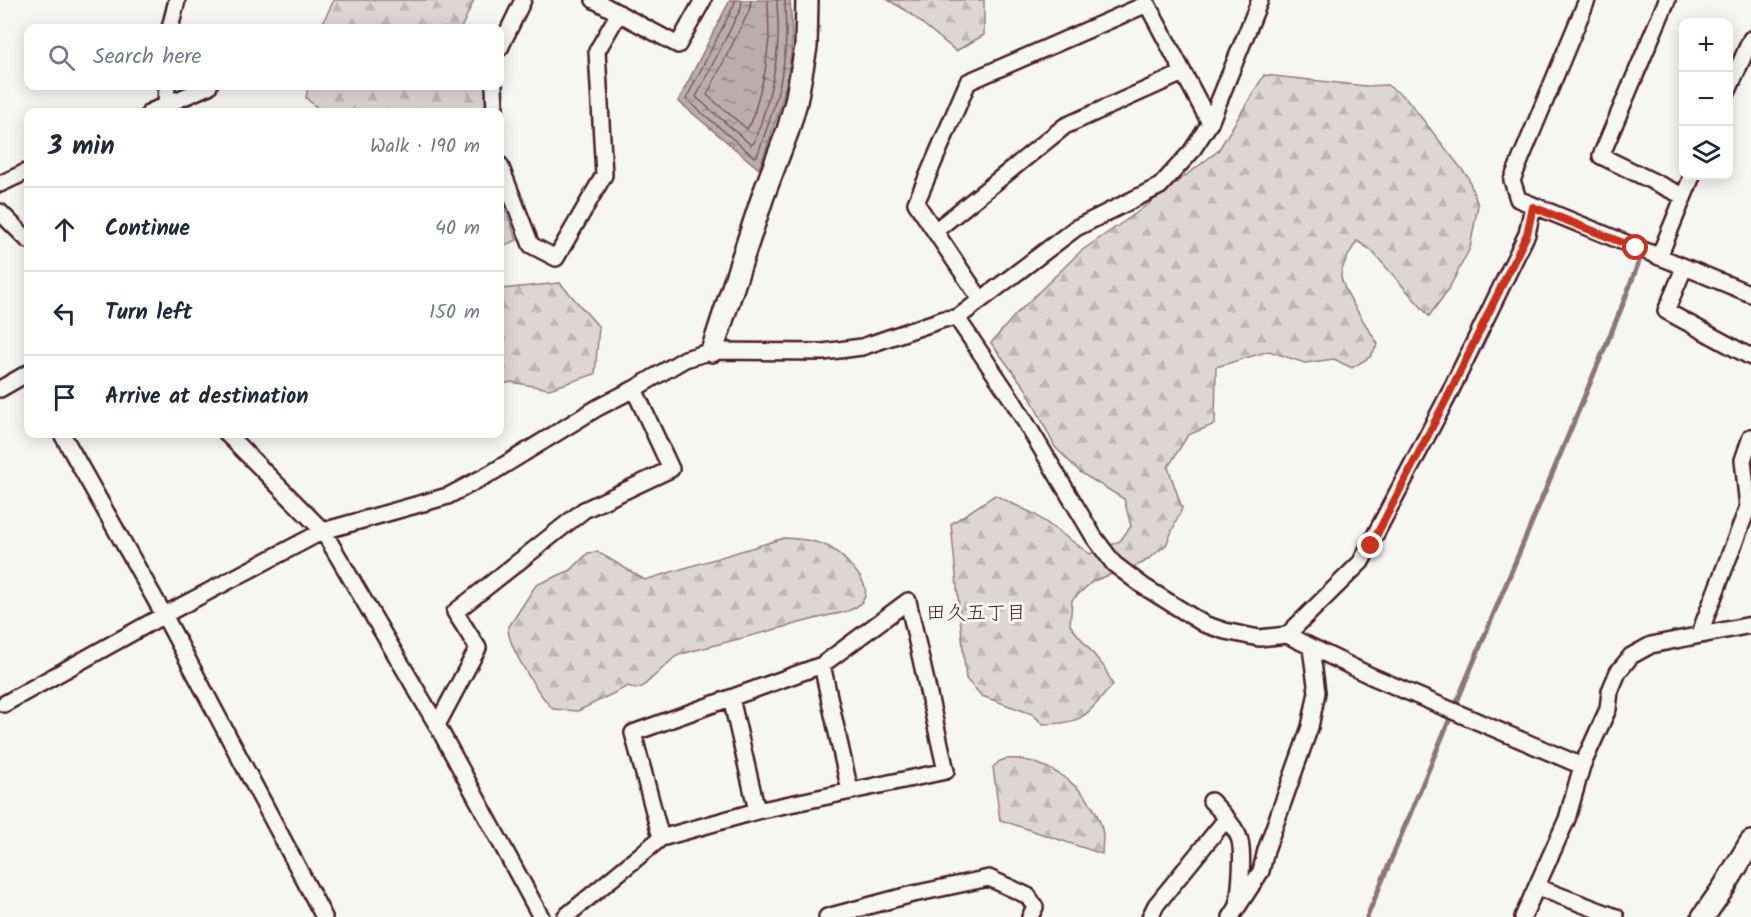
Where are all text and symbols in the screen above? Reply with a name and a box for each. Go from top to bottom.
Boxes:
map controls [1679,18,1733,180]
button: + [1679,18,1733,72]
search box [24,24,504,90]
text: Search here [93,40,201,75]
icon: search [45,41,78,74]
button: − [1679,72,1733,126]
text: 3 min [48,126,115,168]
button: layers [1679,126,1733,180]
text: Walk · 190 m [370,131,480,163]
text: Continue [105,212,190,247]
icon: ahead [48,213,81,246]
text: 40 m [435,213,480,245]
route start [1622,234,1648,260]
text: Turn left [105,296,192,331]
icon: left [48,297,81,330]
text: 150 m [429,297,480,329]
text: Arrive at destination [105,380,308,415]
icon: arrive [48,381,81,414]
route end [1357,532,1383,558]
district label: 田久五丁目 [926,598,1026,630]

